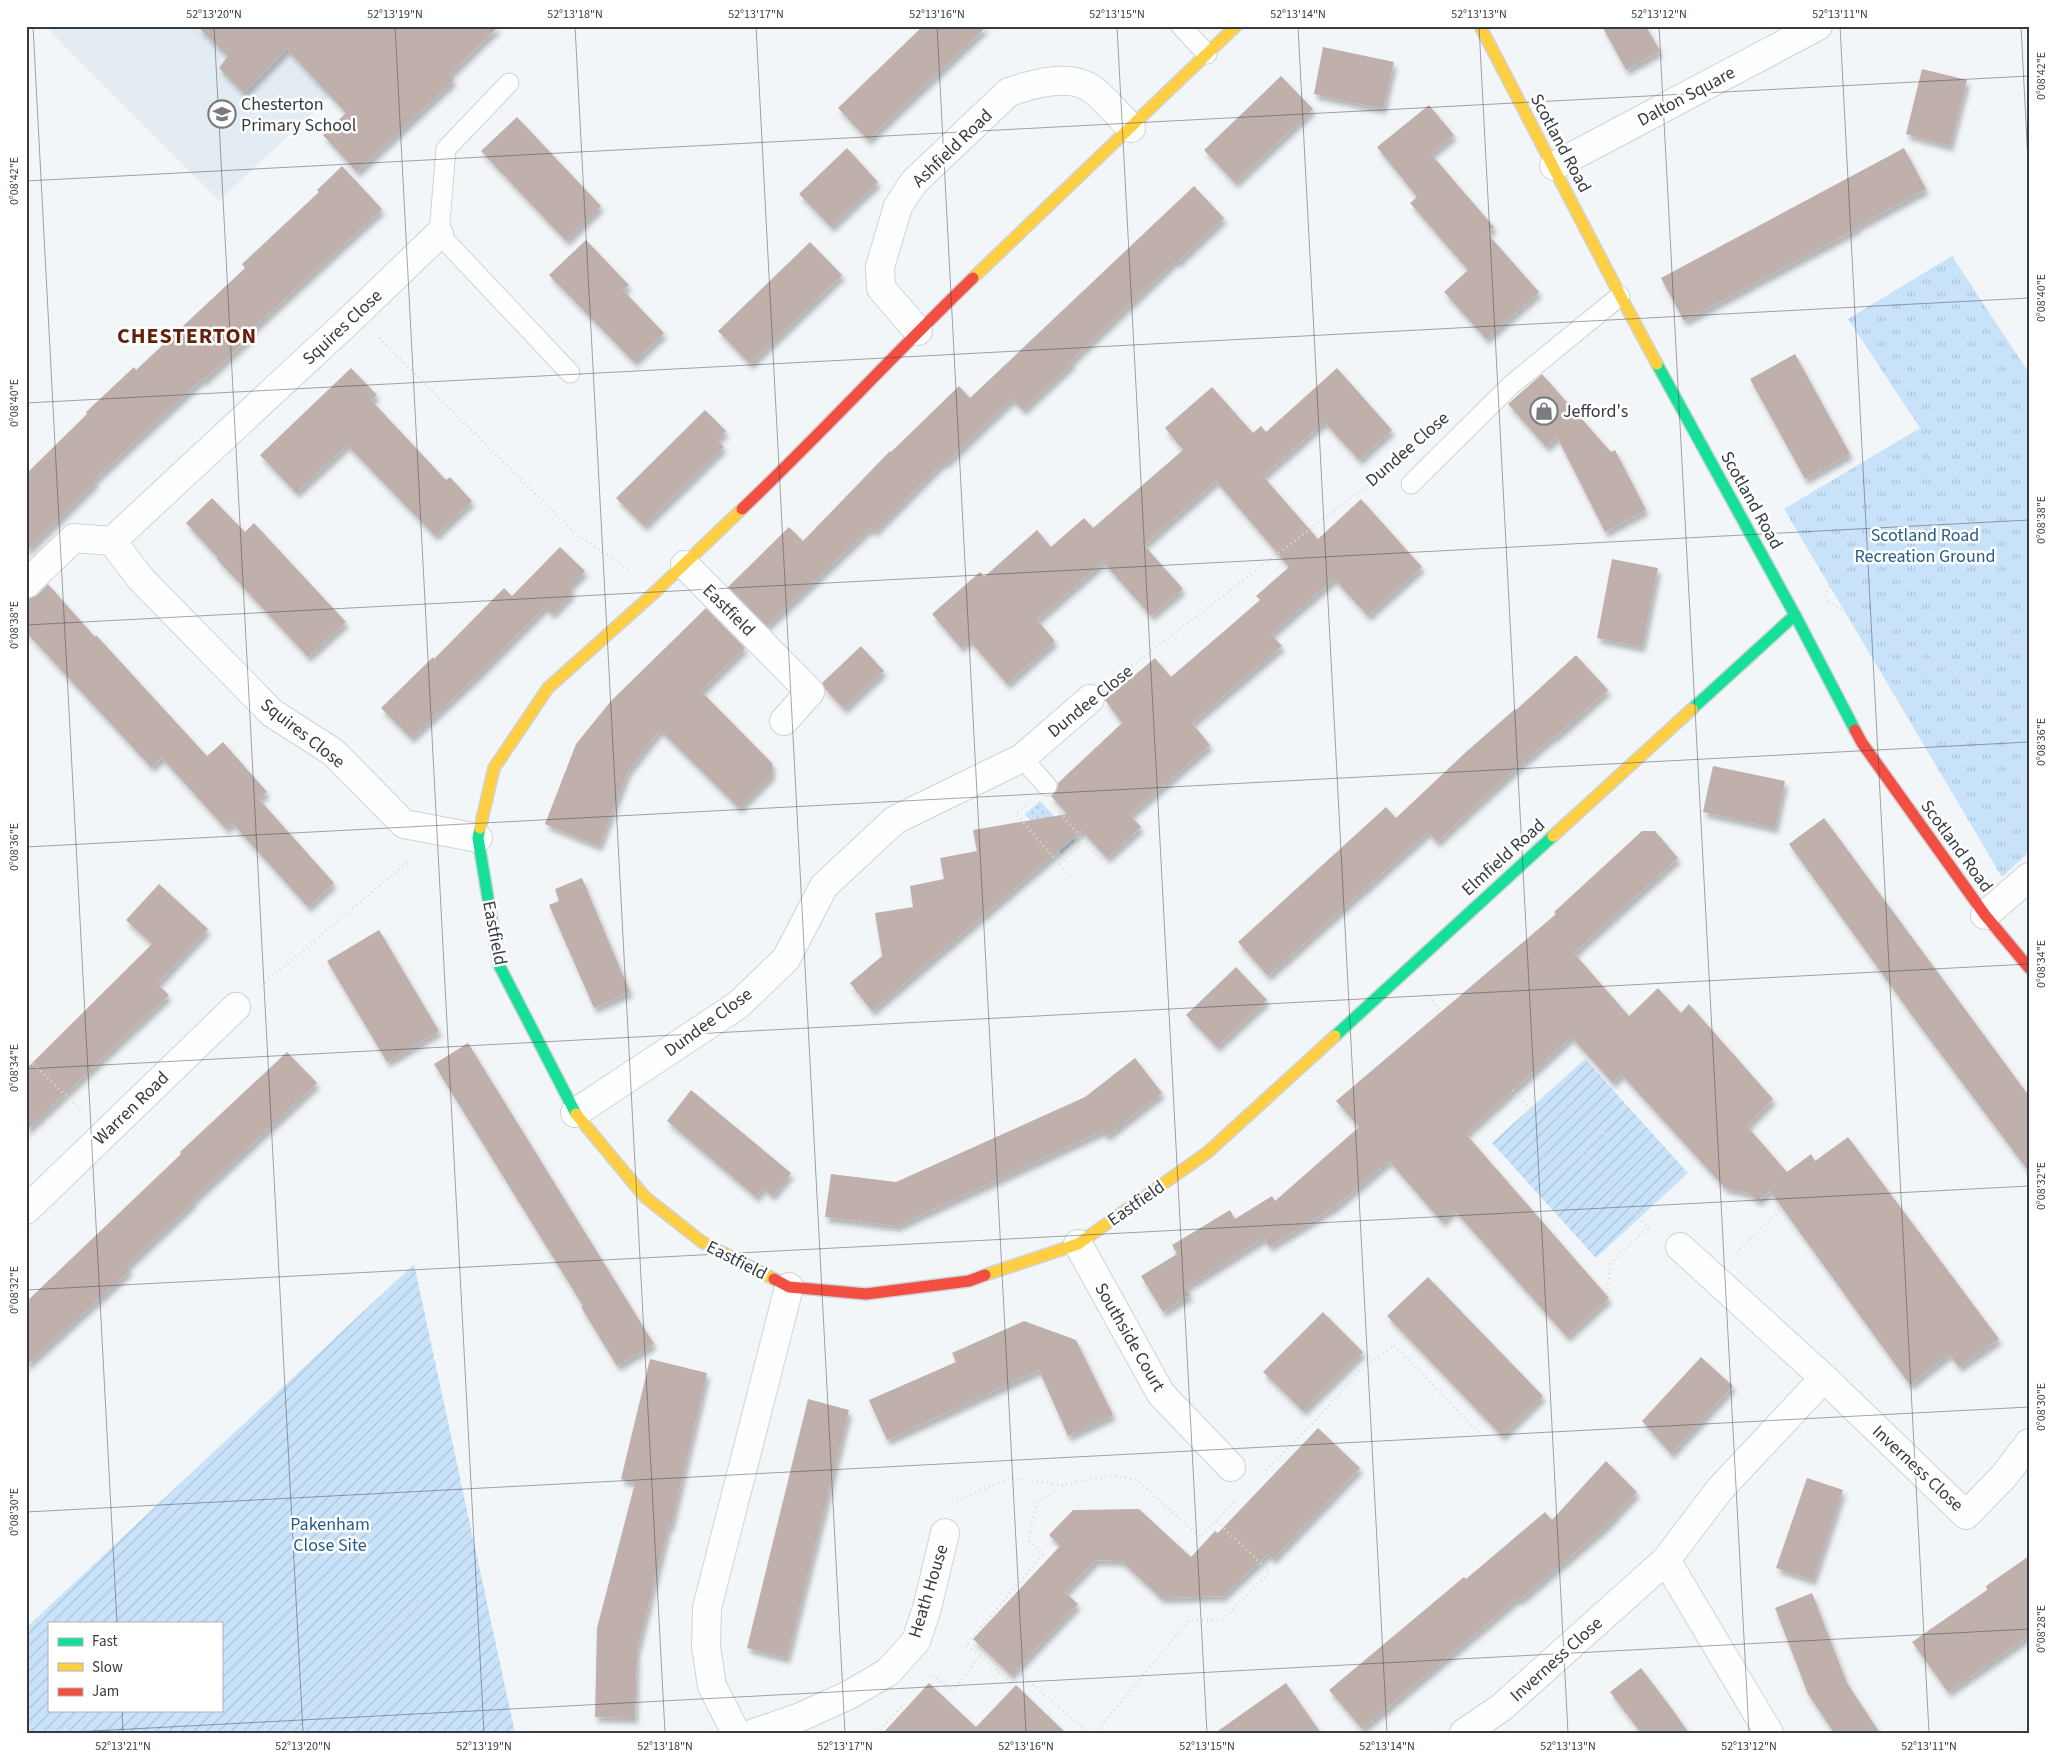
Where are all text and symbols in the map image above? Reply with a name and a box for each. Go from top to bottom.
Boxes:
text: 52°13'20"N [186,6,242,23]
text: 52°13'19"N [367,6,423,23]
text: 52°13'18"N [547,6,603,23]
text: 52°13'17"N [728,6,784,23]
text: 52°13'16"N [909,6,965,23]
text: 52°13'15"N [1089,6,1145,23]
text: 52°13'14"N [1270,6,1326,23]
text: 52°13'13"N [1451,6,1507,23]
text: 52°13'12"N [1631,6,1687,23]
text: 52°13'11"N [1812,6,1868,23]
text: 0°08'42"E [2033,52,2050,100]
street label: Dalton Square [1633,60,1740,133]
street label: Scotland Road [1524,89,1597,197]
place label: Chesterton Primary School [241,92,356,138]
school or university icon: Chesterton Primary School [207,99,237,129]
street label: Ashfield Road [907,104,998,193]
text: 0°08'42"E [6,157,23,205]
text: 0°08'40"E [2033,274,2050,322]
street label: Squires Close [297,284,388,371]
district label: CHESTERTON [117,320,257,352]
text: 0°08'40"E [6,379,23,427]
shop icon: Jefford's [1529,396,1559,426]
place label: Jefford's [1563,399,1628,424]
street label: Dundee Close [1360,406,1455,493]
street label: Scotland Road [1714,447,1789,554]
text: 0°08'38"E [2033,496,2050,544]
park label: Scotland Road Recreation Ground [1854,523,1996,569]
street label: Eastfield [697,579,760,642]
text: 0°08'38"E [6,601,23,649]
street label: Dundee Close [1042,659,1138,744]
street label: Squires Close [255,692,350,774]
text: 0°08'36"E [2033,718,2050,766]
street label: Scotland Road [1915,795,1999,898]
street label: Elmfield Road [1456,813,1550,902]
text: 0°08'36"E [6,823,23,871]
street label: Eastfield [476,899,513,967]
text: 0°08'34"E [2033,940,2050,988]
street label: Dundee Close [659,982,757,1063]
text: 0°08'34"E [6,1044,23,1092]
street label: Warren Road [88,1066,175,1151]
text: 0°08'32"E [2033,1162,2050,1210]
street label: Eastfield [1103,1175,1170,1232]
street label: Eastfield [702,1235,771,1286]
text: 0°08'32"E [6,1266,23,1314]
street label: Southside Court [1088,1278,1171,1396]
text: 0°08'30"E [2033,1383,2050,1431]
street label: Inverness Close [1866,1419,1969,1517]
text: 0°08'30"E [6,1488,23,1536]
park label: Pakenham Close Site [290,1512,370,1558]
street label: Heath House [902,1541,955,1641]
text: 0°08'28"E [2033,1605,2050,1653]
street label: Inverness Close [1505,1611,1608,1708]
legend [48,1622,222,1712]
text: Fast [92,1631,118,1652]
text: Slow [92,1657,123,1678]
text: Jam [92,1681,119,1702]
text: 52°13'21"N [95,1738,151,1755]
text: 52°13'20"N [275,1738,331,1755]
text: 52°13'19"N [456,1738,512,1755]
text: 52°13'18"N [637,1738,693,1755]
text: 52°13'17"N [817,1738,873,1755]
text: 52°13'16"N [998,1738,1054,1755]
text: 52°13'15"N [1179,1738,1235,1755]
text: 52°13'14"N [1359,1738,1415,1755]
text: 52°13'13"N [1540,1738,1596,1755]
text: 52°13'12"N [1721,1738,1777,1755]
text: 52°13'11"N [1901,1738,1957,1755]

